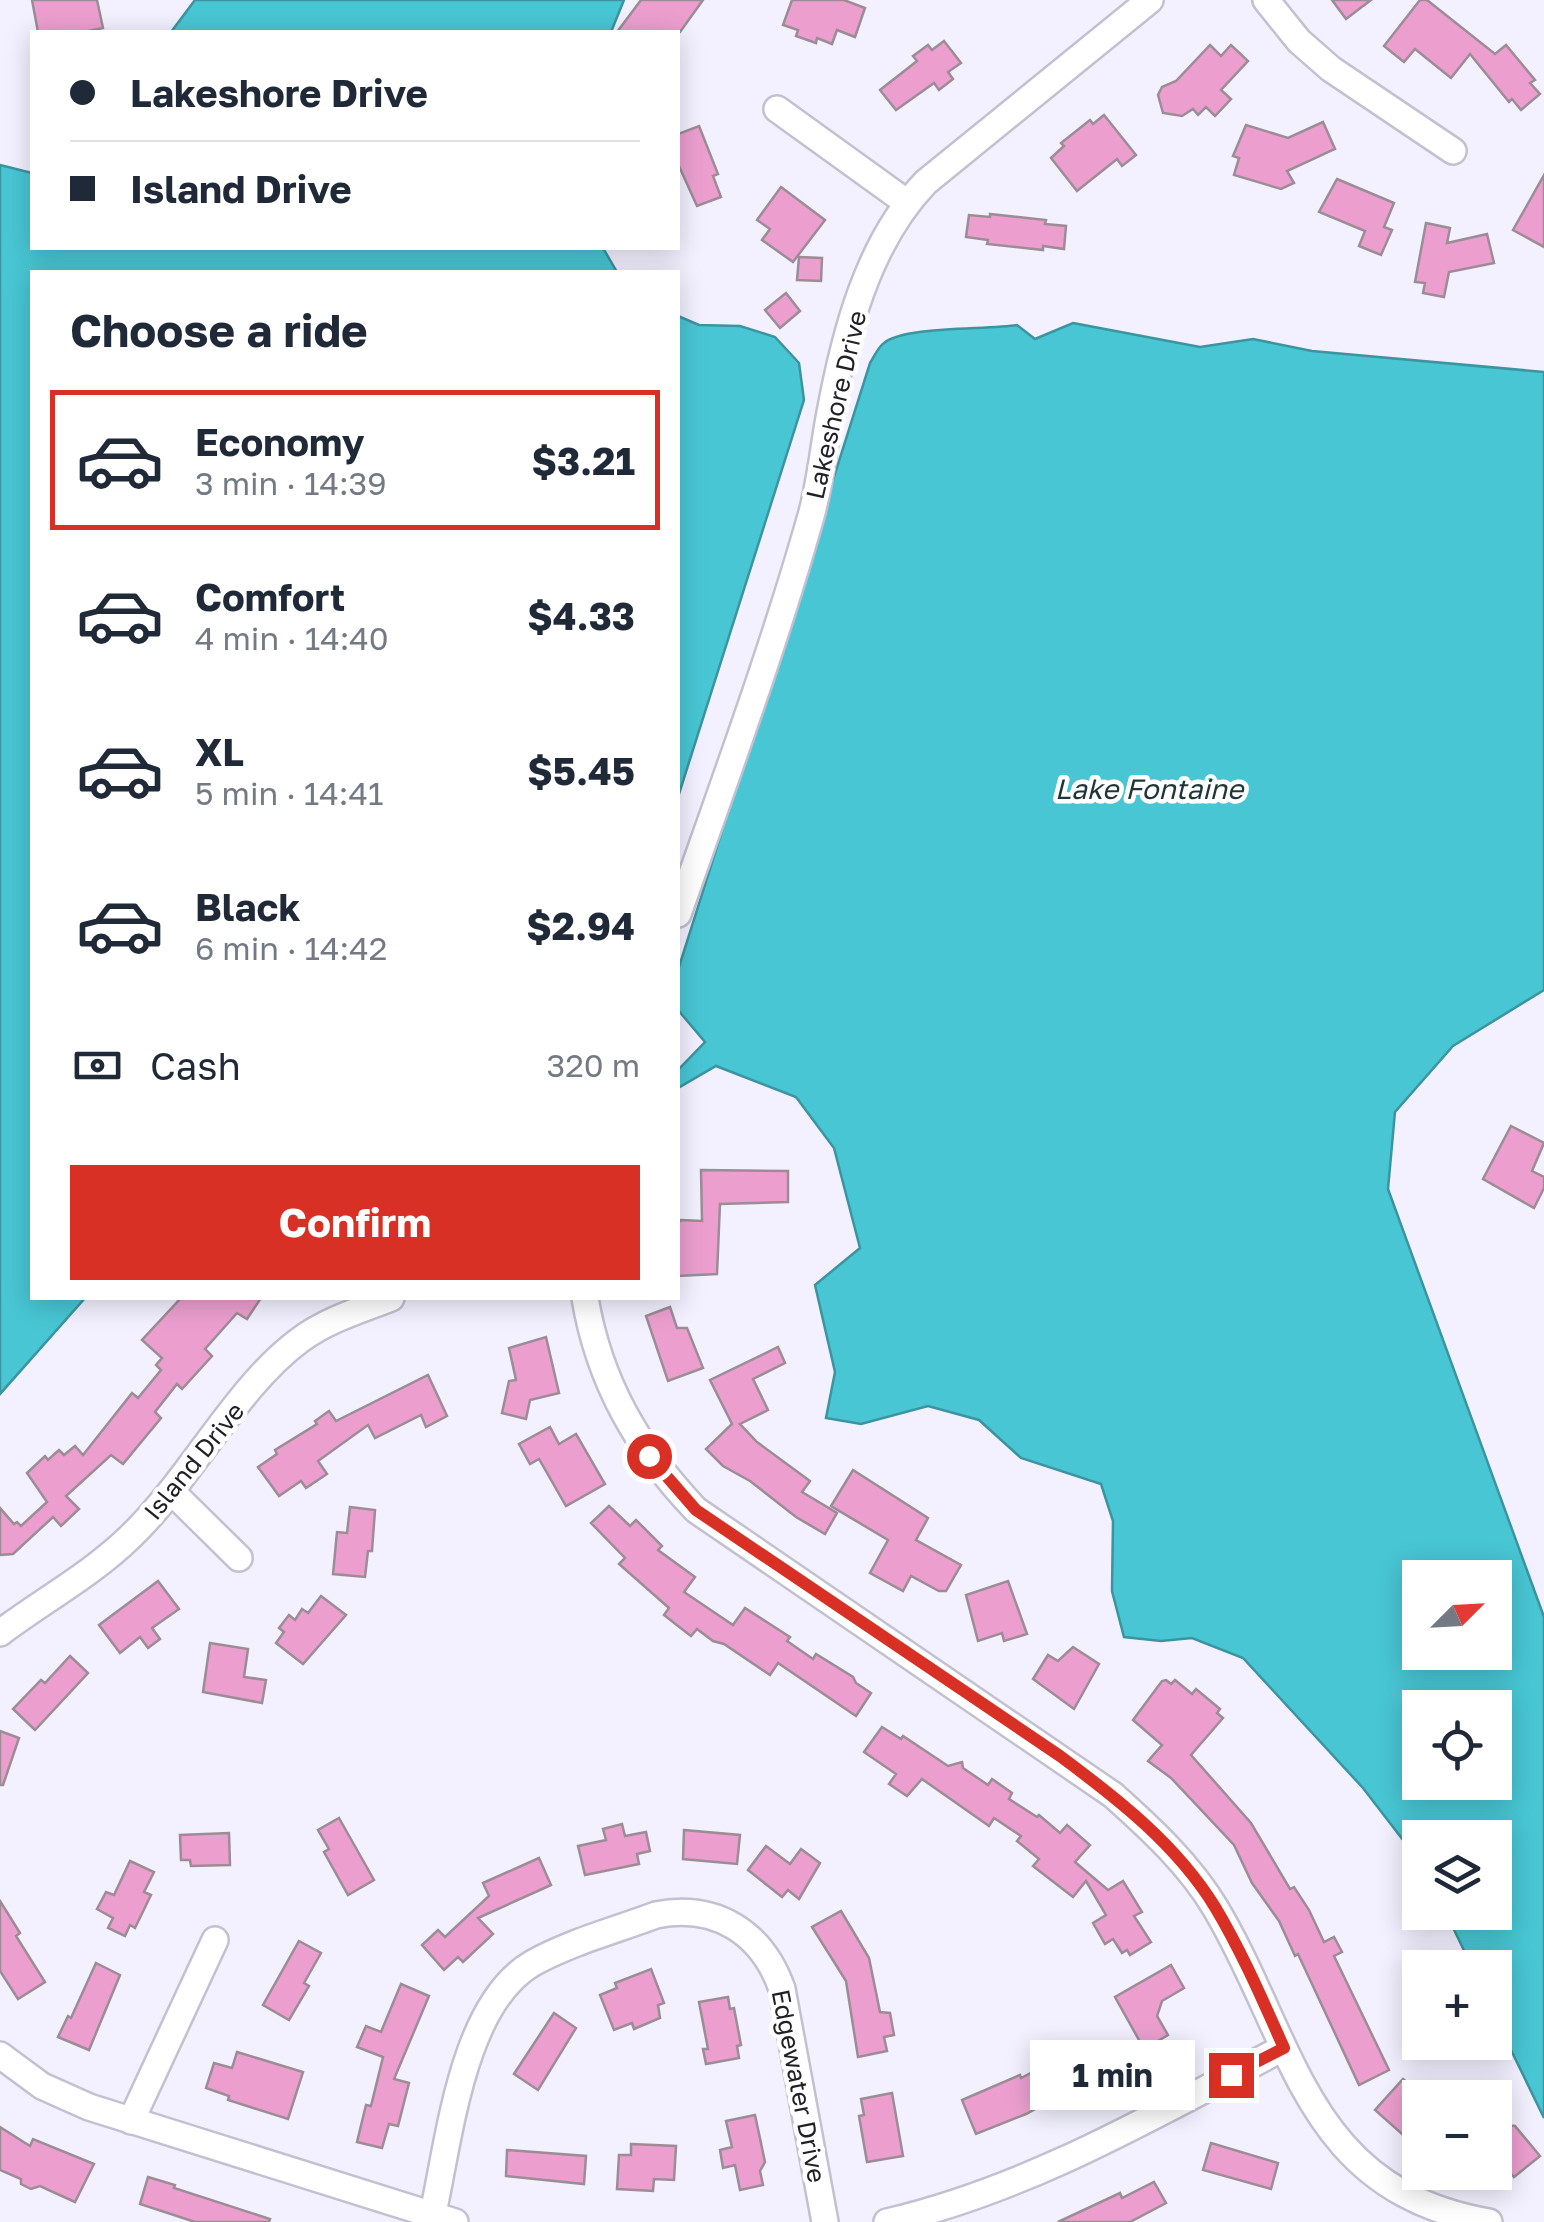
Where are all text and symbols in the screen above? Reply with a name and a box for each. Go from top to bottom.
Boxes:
text: Lakeshore Drive [130,70,428,115]
text: Island Drive [130,166,352,211]
text: Choose a ride [70,303,368,357]
street label: Lakeshore Drive [799,308,872,502]
icon: car [75,415,165,505]
text: Economy [195,419,364,464]
text: $3.21 [531,438,635,483]
text: 3 min · 14:39 [195,464,387,502]
icon: car [75,570,165,660]
text: Comfort [195,574,345,619]
text: $4.33 [527,593,635,638]
text: 4 min · 14:40 [195,619,389,657]
icon: car [75,725,165,815]
text: XL [195,729,244,774]
text: $5.45 [527,748,635,793]
water label: Lake Fontaine [1055,772,1245,805]
text: 5 min · 14:41 [195,774,383,812]
icon: car [75,880,165,970]
text: Black [195,884,300,929]
text: $2.94 [526,903,635,948]
text: 6 min · 14:42 [195,929,387,967]
icon: cash [70,1038,125,1093]
text: Cash [150,1043,241,1088]
text: 320 m [547,1046,640,1084]
button: Confirm [70,1165,640,1280]
street label: Island Drive [137,1396,250,1526]
route start [627,1434,672,1479]
north arrow [1402,1560,1512,1670]
map controls [1402,1560,1512,2190]
button: locate [1402,1690,1512,1800]
button: layers [1402,1820,1512,1930]
button: + [1402,1950,1512,2060]
street label: Edgewater Drive [766,1987,833,2185]
callout: 1 min [1031,2040,1196,2110]
route end [1209,2053,1254,2098]
text: 1 min [1072,2056,1153,2094]
button: − [1402,2080,1512,2190]

